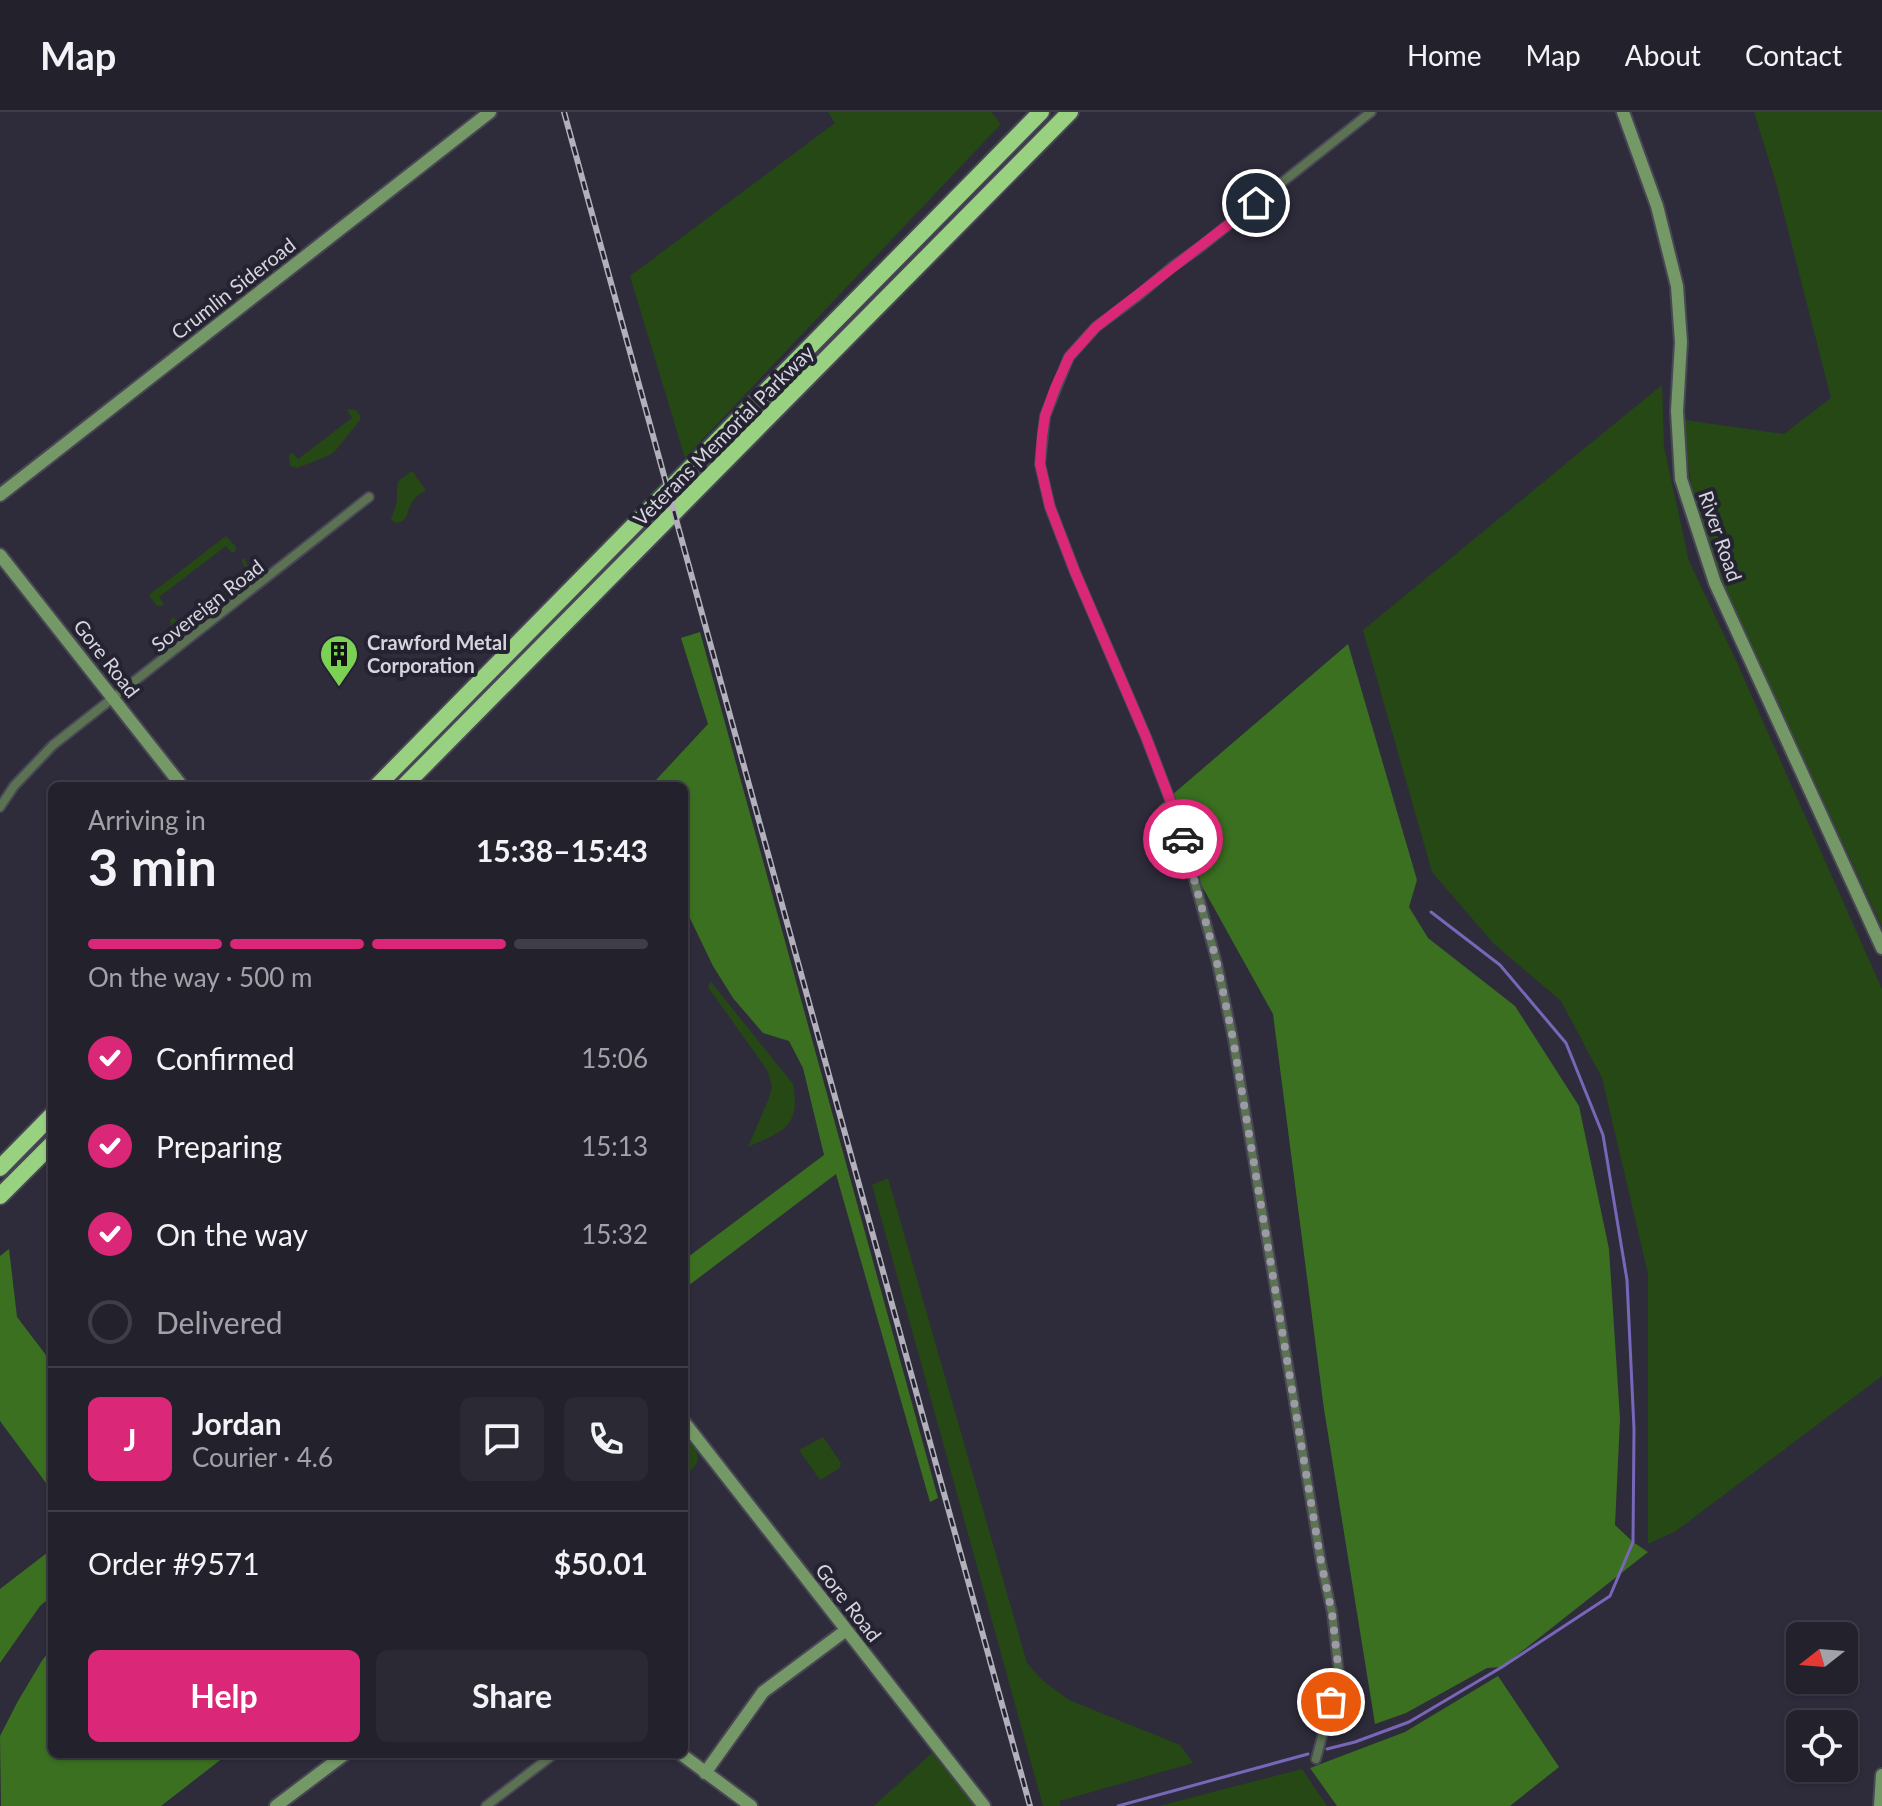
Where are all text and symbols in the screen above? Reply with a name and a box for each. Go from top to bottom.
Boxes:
text: Map [40,32,116,78]
text: Home [1407,38,1482,72]
text: Map [1526,38,1581,72]
text: About [1625,38,1701,72]
text: Contact [1745,38,1842,72]
pin [1222,169,1290,237]
icon: home [1234,181,1278,225]
street label: Crumlin Sideroad [166,232,300,344]
street label: Veterans Memorial Parkway [628,339,819,530]
street label: River Road [1694,488,1748,584]
street label: Sovereign Road [146,554,268,656]
street label: Gore Road [69,614,145,702]
place label: Crawford Metal Corporation [367,630,507,677]
building icon: Crawford Metal Corporation [318,633,360,688]
courier [1143,799,1223,879]
text: Arriving in [88,804,206,836]
icon: car [1161,817,1205,861]
text: 15:38–15:43 [476,832,648,868]
text: 3 min [88,835,217,897]
text: On the way · 500 m [88,961,312,993]
icon: check [88,1036,132,1080]
text: Confirmed [156,1040,295,1076]
text: 15:06 [581,1042,648,1074]
icon: check [88,1124,132,1168]
text: Preparing [156,1128,282,1164]
text: 15:13 [581,1130,648,1162]
icon: check [88,1212,132,1256]
text: On the way [156,1216,308,1252]
text: 15:32 [581,1218,648,1250]
text: Delivered [156,1304,283,1340]
button: chat [460,1397,544,1481]
button: phone [564,1397,648,1481]
text: Jordan [192,1405,282,1441]
text: J [124,1421,136,1457]
text: Courier · 4.6 [192,1441,333,1473]
text: Order #9571 [88,1545,260,1581]
text: $50.01 [554,1545,648,1581]
street label: Gore Road [811,1558,887,1646]
north arrow [1786,1622,1858,1694]
map controls [1786,1622,1858,1782]
button: Help [88,1650,360,1742]
button: Share [376,1650,648,1742]
pin [1297,1668,1365,1736]
icon: bag [1309,1680,1353,1724]
button: locate [1786,1710,1858,1782]

